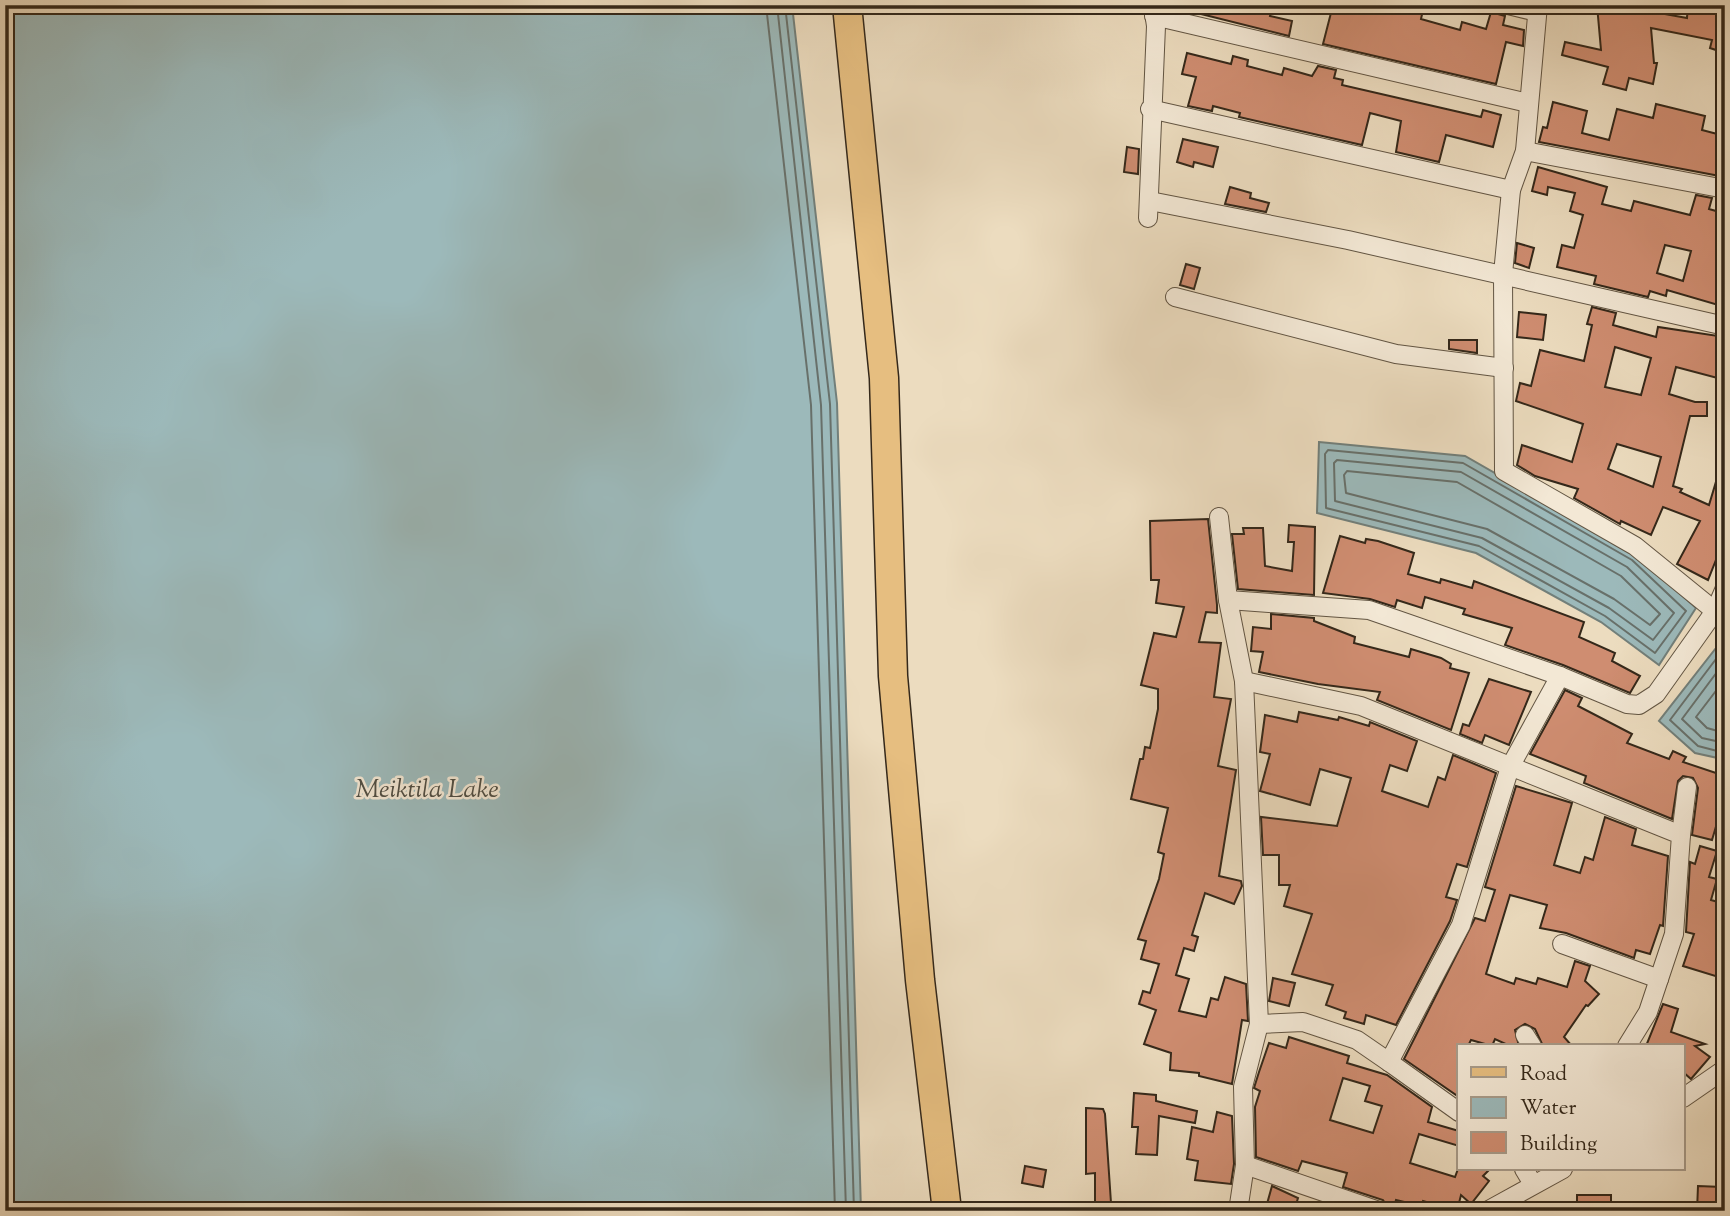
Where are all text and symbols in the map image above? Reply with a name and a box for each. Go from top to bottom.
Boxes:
water label: Meiktila Lake [355,772,499,809]
legend [1457,1044,1684,1170]
text: Road [1520,1060,1567,1090]
text: Water [1520,1094,1577,1124]
text: Building [1520,1130,1597,1160]

